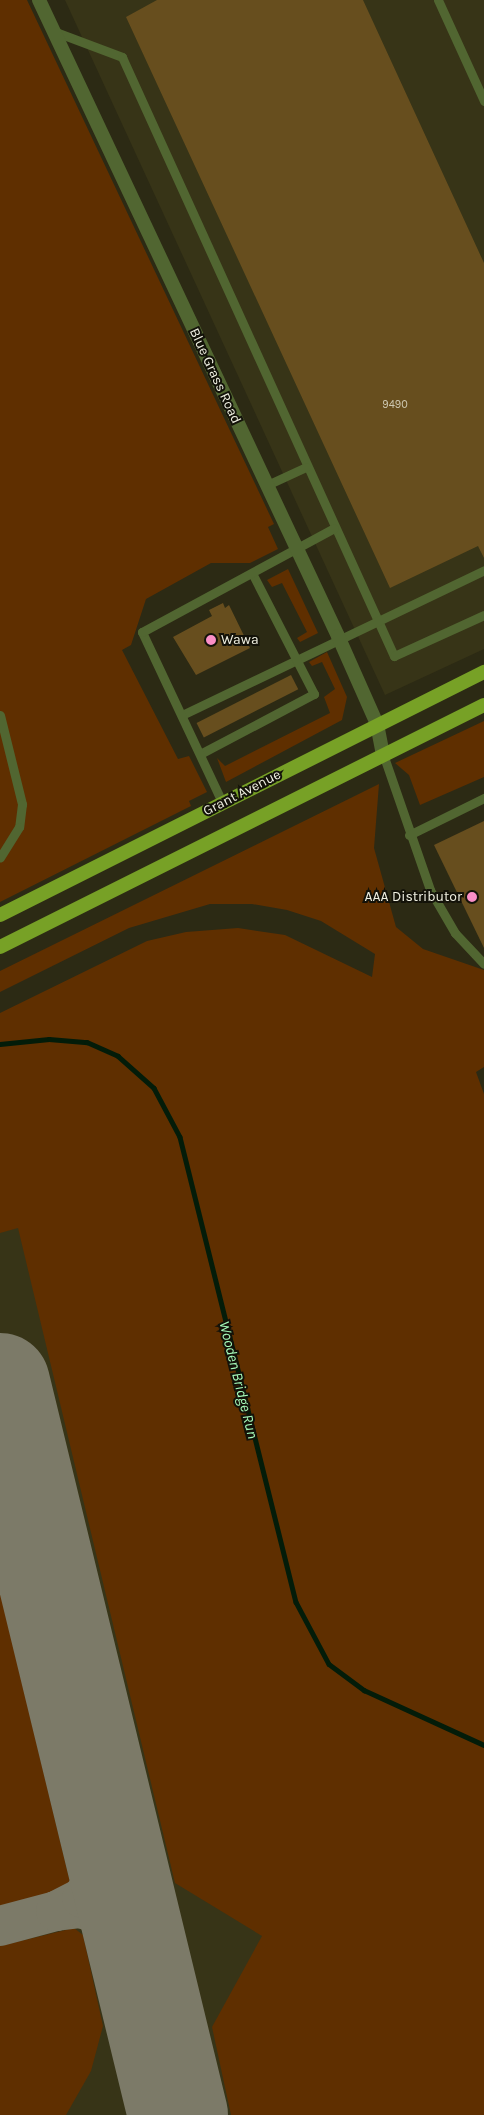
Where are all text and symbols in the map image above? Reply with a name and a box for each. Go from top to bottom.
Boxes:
street label: Blue Grass Road [185,325,245,427]
house number: 9490 [382,398,408,412]
place label: Wawa [221,632,259,648]
marker: Wawa [205,634,217,646]
street label: Grant Avenue [200,766,284,820]
place label: AAA Distributor [365,889,462,905]
marker: AAA Distributor [466,891,478,903]
water label: Wooden Bridge Run [215,1319,261,1441]

